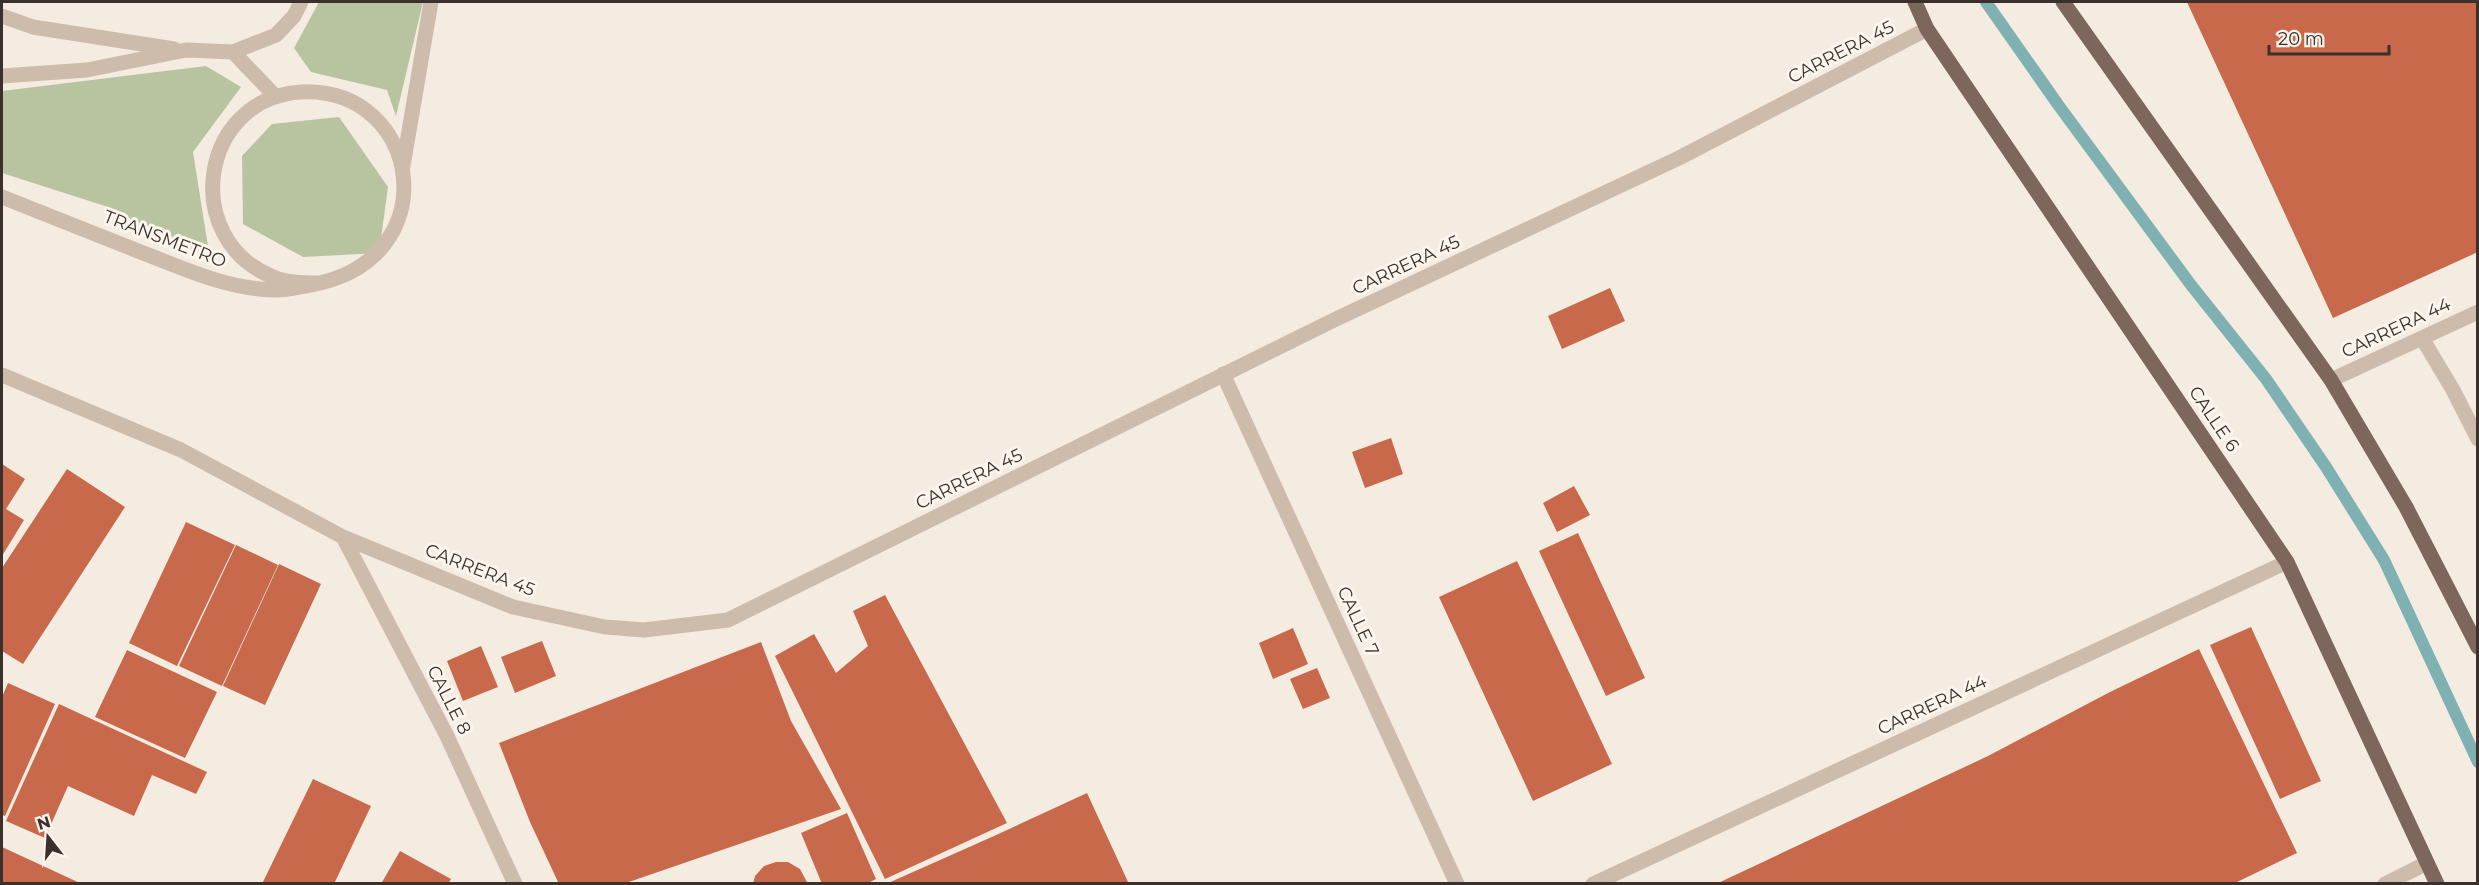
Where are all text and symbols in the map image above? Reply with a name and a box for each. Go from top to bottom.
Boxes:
street label: CARRERA 45 [1784,16,1898,88]
scale bar [2269,18,2389,56]
text: 20 m [2278,28,2324,50]
street label: TRANSMETRO [101,206,229,272]
street label: CARRERA 45 [1349,230,1463,300]
street label: CARRERA 44 [2338,293,2454,363]
street label: CALLE 6 [2184,382,2244,456]
street label: CARRERA 45 [912,444,1026,514]
street label: CARRERA 45 [422,539,538,601]
street label: CALLE 7 [1332,583,1384,659]
street label: CALLE 8 [422,662,476,738]
street label: CARRERA 44 [1874,670,1990,740]
north arrow [18,807,78,867]
text: N [35,812,53,834]

